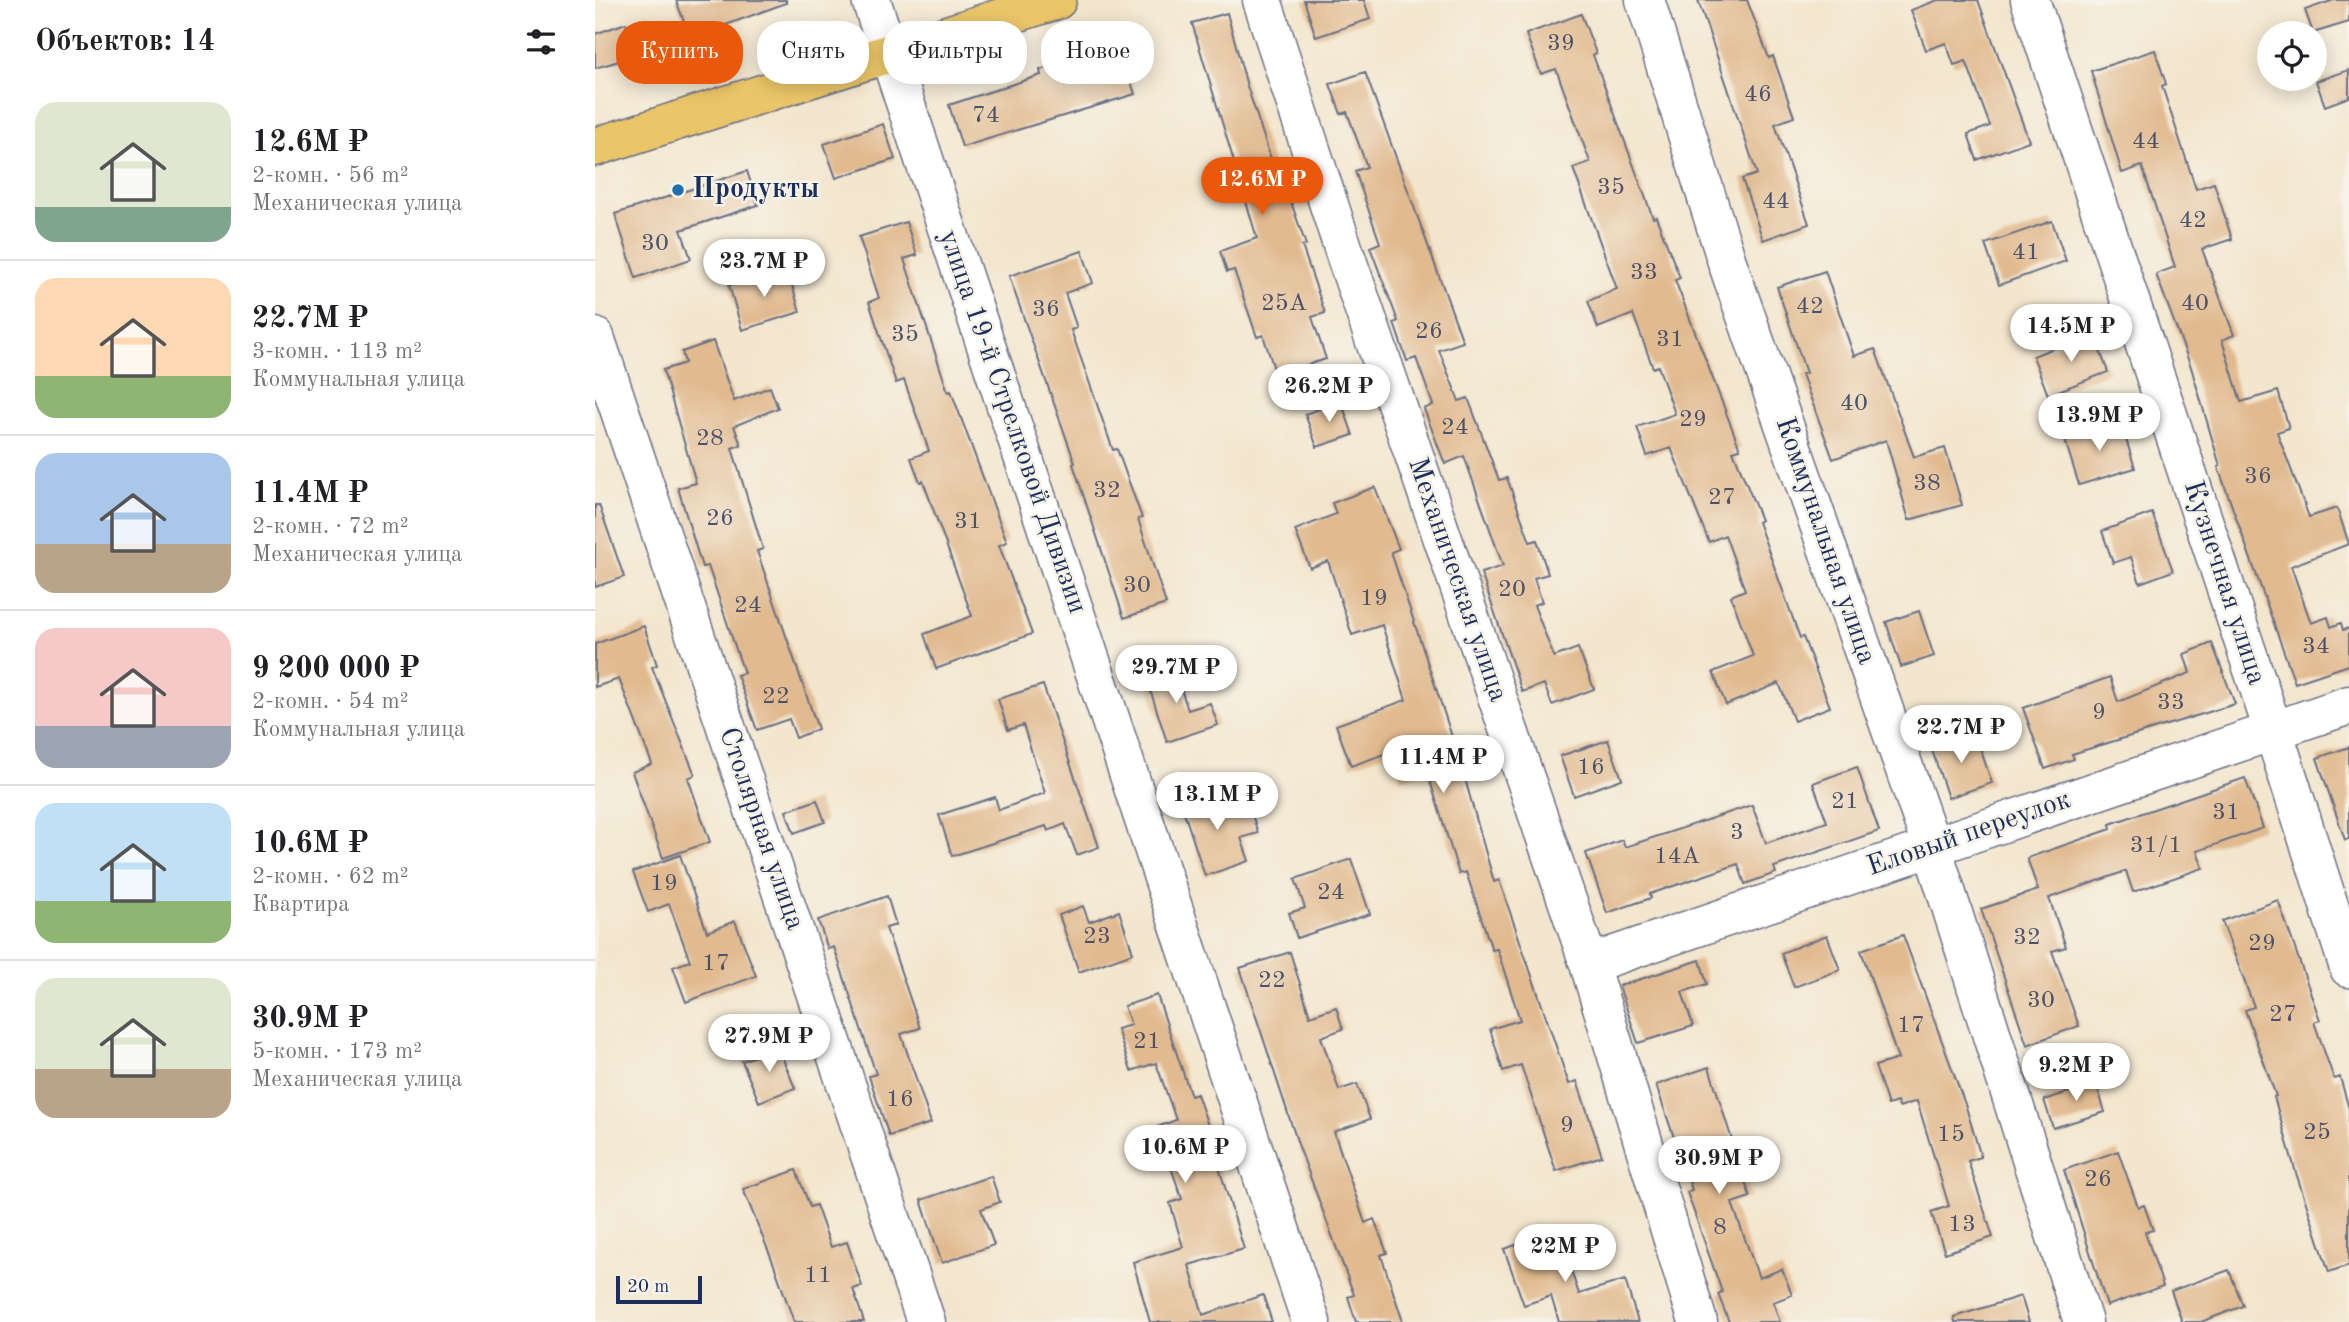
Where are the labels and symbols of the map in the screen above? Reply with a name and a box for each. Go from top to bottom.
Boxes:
house number: 39 [1547,32,1575,56]
house number: 46 [1744,83,1772,107]
house number: 74 [972,104,1000,128]
house number: 44 [2132,130,2160,154]
pin: 12.6M ₽ [1197,158,1327,217]
place label: Продукты [692,176,820,204]
house number: 35 [1597,176,1625,200]
marker: Продукты [670,182,686,198]
house number: 44 [1762,190,1790,214]
house number: 42 [2179,209,2207,233]
street label: улица 19-й Стрелковой Дивизии [933,227,1091,617]
house number: 30 [641,232,669,256]
pin: 23.7M ₽ [699,240,829,299]
house number: 41 [2012,241,2040,265]
house number: 33 [1630,261,1658,285]
house number: 25А [1261,292,1307,316]
house number: 40 [2181,292,2209,316]
house number: 42 [1796,295,1824,319]
house number: 36 [1032,298,1060,322]
pin: 14.5M ₽ [2006,304,2136,364]
house number: 26 [1415,320,1443,344]
house number: 35 [891,323,919,347]
house number: 31 [1656,328,1684,352]
pin: 26.2M ₽ [1264,364,1394,424]
house number: 40 [1840,392,1868,416]
pin: 13.9M ₽ [2034,393,2164,453]
house number: 29 [1679,408,1707,432]
street label: Коммунальная улица [1770,414,1881,668]
house number: 24 [1441,416,1469,440]
house number: 28 [696,427,724,451]
street label: Механическая улица [1402,454,1512,706]
house number: 36 [2244,465,2272,489]
house number: 38 [1913,472,1941,496]
street label: Кузнечная улица [2178,477,2270,689]
house number: 32 [1093,479,1121,503]
house number: 27 [1708,486,1736,510]
house number: 26 [706,507,734,531]
house number: 31 [954,510,982,534]
house number: 30 [1123,574,1151,598]
house number: 20 [1498,578,1526,602]
house number: 19 [1360,587,1388,611]
house number: 24 [734,594,762,618]
house number: 34 [2302,635,2330,659]
pin: 29.7M ₽ [1111,646,1241,705]
house number: 22 [762,685,790,709]
house number: 33 [2157,691,2185,715]
house number: 9 [2092,701,2106,725]
pin: 22.7M ₽ [1896,706,2026,765]
street label: Столярная улица [713,724,809,934]
pin: 11.4M ₽ [1378,736,1508,795]
house number: 16 [1577,756,1605,780]
pin: 13.1M ₽ [1152,772,1282,832]
street label: Еловый переулок [1864,786,2074,882]
house number: 21 [1831,790,1859,814]
house number: 31 [2212,801,2240,825]
house number: 3 [1730,821,1744,845]
house number: 31/1 [2130,834,2182,858]
house number: 14А [1654,845,1700,869]
house number: 19 [650,872,678,896]
house number: 24 [1317,881,1345,905]
house number: 23 [1083,925,1111,949]
house number: 32 [2013,926,2041,950]
house number: 29 [2248,932,2276,956]
house number: 17 [702,952,730,976]
house number: 22 [1258,969,1286,993]
house number: 30 [2027,989,2055,1013]
house number: 27 [2269,1003,2297,1027]
pin: 27.9M ₽ [704,1014,834,1074]
house number: 17 [1897,1014,1925,1038]
house number: 21 [1133,1030,1161,1054]
pin: 9.2M ₽ [2019,1044,2133,1103]
house number: 16 [886,1088,914,1112]
house number: 9 [1560,1114,1574,1138]
house number: 25 [2303,1121,2331,1145]
house number: 15 [1937,1123,1965,1147]
pin: 10.6M ₽ [1120,1126,1250,1185]
pin: 30.9M ₽ [1654,1136,1784,1196]
house number: 26 [2084,1168,2112,1192]
house number: 13 [1948,1213,1976,1237]
house number: 8 [1713,1216,1727,1240]
pin: 22M ₽ [1516,1224,1614,1284]
house number: 11 [804,1264,832,1288]
scale bar [616,1273,702,1305]

